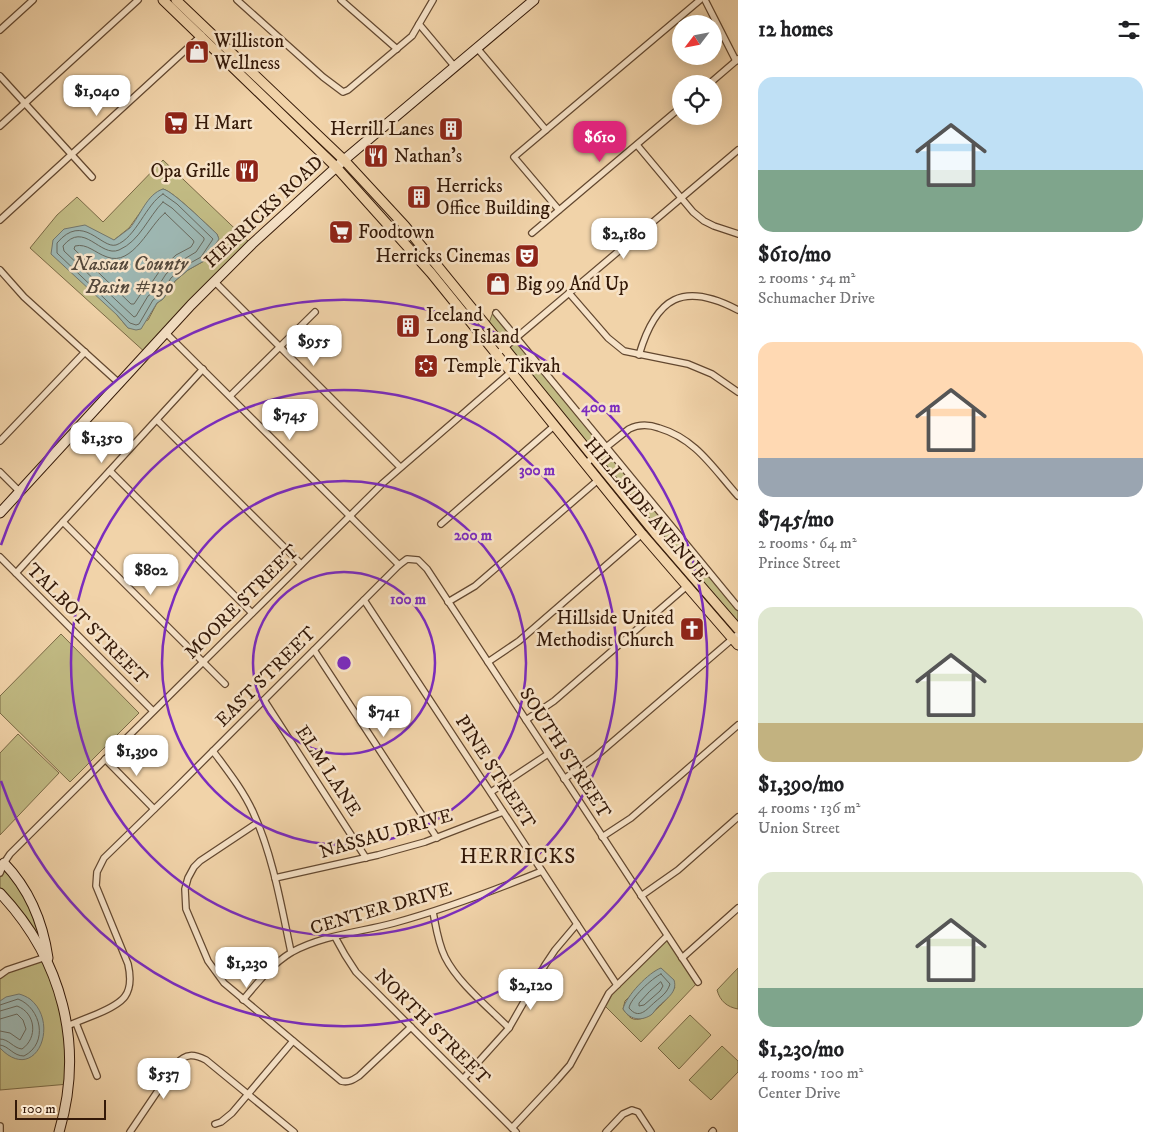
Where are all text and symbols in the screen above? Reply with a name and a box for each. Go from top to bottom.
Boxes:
north arrow [672,15,722,65]
map controls [672,15,722,125]
icon: filters [1115,16,1143,44]
text: 12 homes [758,17,833,43]
place label: Williston Wellness [213,30,284,75]
shop icon: Williston Wellness [184,39,210,65]
pin: $1,040 [56,74,138,117]
button: locate [672,75,722,125]
text: $1,040 [74,81,120,101]
supermarket icon: H Mart [163,110,189,136]
icon: home [906,110,996,200]
place label: H Mart [194,112,253,135]
building icon: Herrill Lanes [438,116,464,142]
place label: Herrill Lanes [330,118,434,141]
pin: $610 [570,120,630,163]
text: $610 [584,127,616,147]
restaurant icon: Nathan's [363,143,389,169]
place label: Nathan's [394,145,462,168]
street label: HERRICKS ROAD [200,151,328,273]
restaurant icon: Opa Grille [234,158,260,184]
place label: Opa Grille [150,160,230,183]
place label: Herricks Office Building [436,175,551,220]
building icon: Herricks Office Building [406,184,432,210]
pin: $2,180 [583,218,665,260]
supermarket icon: Foodtown [328,219,354,245]
place label: Foodtown [358,221,434,244]
text: $2,180 [602,224,646,244]
text: $610/mo [758,242,831,268]
theatre icon: Herricks Cinemas [514,243,540,269]
place label: Herricks Cinemas [376,245,510,268]
water label: Nassau County Basin #130 [71,252,189,300]
text: 2 rooms · 54 m² [758,268,855,288]
shop icon: Big 99 And Up [485,271,511,297]
place label: Big 99 And Up [516,273,629,296]
text: Schumacher Drive [758,288,875,308]
place label: Iceland Long Island [426,304,520,349]
building icon: Iceland Long Island [395,313,421,339]
pin: $955 [284,324,344,367]
text: $955 [298,331,330,351]
synagogue icon: Temple Tikvah [413,353,439,379]
place label: Temple Tikvah [444,355,561,378]
icon: home [906,375,996,465]
pin: $745 [260,398,320,441]
text: 400 m [580,398,621,417]
text: $745 [273,405,307,425]
pin: $1,350 [61,422,143,464]
text: $1,350 [81,428,123,448]
street label: HILLSIDE AVENUE [579,433,713,587]
text: 300 m [519,461,556,480]
text: $745/mo [758,507,834,533]
text: 200 m [454,526,493,545]
text: 2 rooms · 64 m² [758,533,857,553]
street label: MOORE STREET [180,540,304,664]
text: Prince Street [758,553,840,573]
pin: $802 [121,554,181,596]
street label: TALBOT STREET [22,559,153,690]
text: $802 [134,560,168,580]
text: 100 m [390,590,427,609]
place label: Hillside United Methodist Church [536,607,675,652]
church icon: Hillside United Methodist Church [679,616,705,642]
street label: EAST STREET [211,622,321,732]
icon: home [906,640,996,730]
centre of rings [335,654,353,672]
street label: SOUTH STREET [514,684,616,823]
pin: $741 [354,696,414,738]
text: $741 [368,702,400,722]
street label: PINE STREET [450,711,540,833]
street label: ELM LANE [290,721,366,821]
pin: $1,390 [96,734,178,777]
text: $1,390 [116,741,158,761]
text: $1,390/mo [758,772,844,798]
text: 4 rooms · 136 m² [758,798,861,818]
street label: NASSAU DRIVE [317,804,455,864]
text: Union Street [758,818,840,838]
district label: HERRICKS [460,844,576,870]
street label: CENTER DRIVE [308,878,454,940]
icon: home [906,905,996,995]
pin: $1,230 [206,946,288,989]
text: $1,230 [226,953,268,973]
street label: NORTH STREET [369,964,495,1090]
pin: $2,120 [490,968,572,1011]
text: $2,120 [509,975,553,995]
text: $1,230/mo [758,1037,844,1063]
pin: $537 [134,1058,194,1100]
text: 4 rooms · 100 m² [758,1063,863,1083]
text: $537 [148,1064,180,1084]
text: Center Drive [758,1083,840,1103]
scale bar [15,1097,106,1120]
text: 100 m [22,1100,56,1118]

